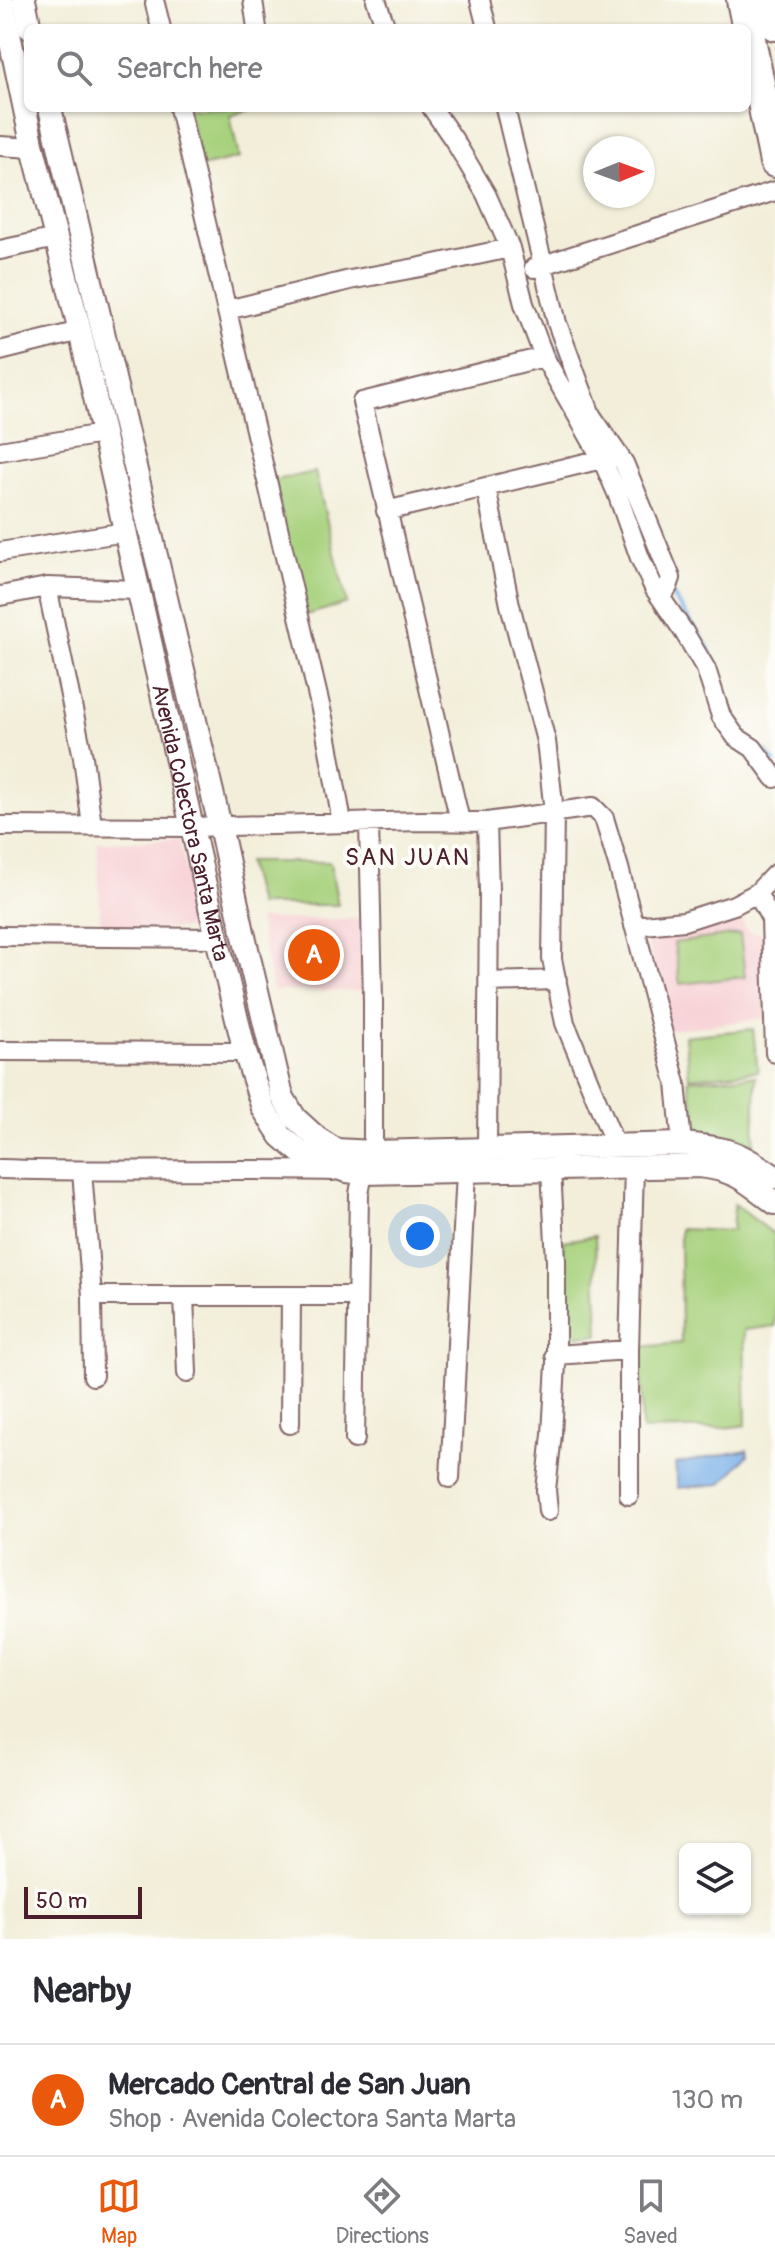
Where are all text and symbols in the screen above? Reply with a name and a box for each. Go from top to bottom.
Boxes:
search box [24,24,751,112]
icon: search [52,46,96,90]
text: Search here [116,50,263,87]
north arrow [583,136,655,208]
street label: Avenida Colectora Santa Marta [145,681,235,964]
district label: SAN JUAN [345,843,471,872]
pin: A [288,925,340,985]
your location [400,1216,440,1256]
map controls [679,1843,751,1915]
button: layers [679,1843,751,1915]
scale bar [24,1883,142,1919]
text: 50 m [36,1887,87,1915]
text: Nearby [32,1970,131,2013]
text: Mercado Central de San Juan [108,2066,471,2103]
text: A [50,2084,66,2116]
text: 130 m [672,2084,743,2116]
text: Shop · Avenida Colectora Santa Marta [108,2103,516,2135]
tab: Map [97,2174,141,2250]
tab: Directions [336,2174,429,2250]
tab: Saved [623,2174,678,2250]

